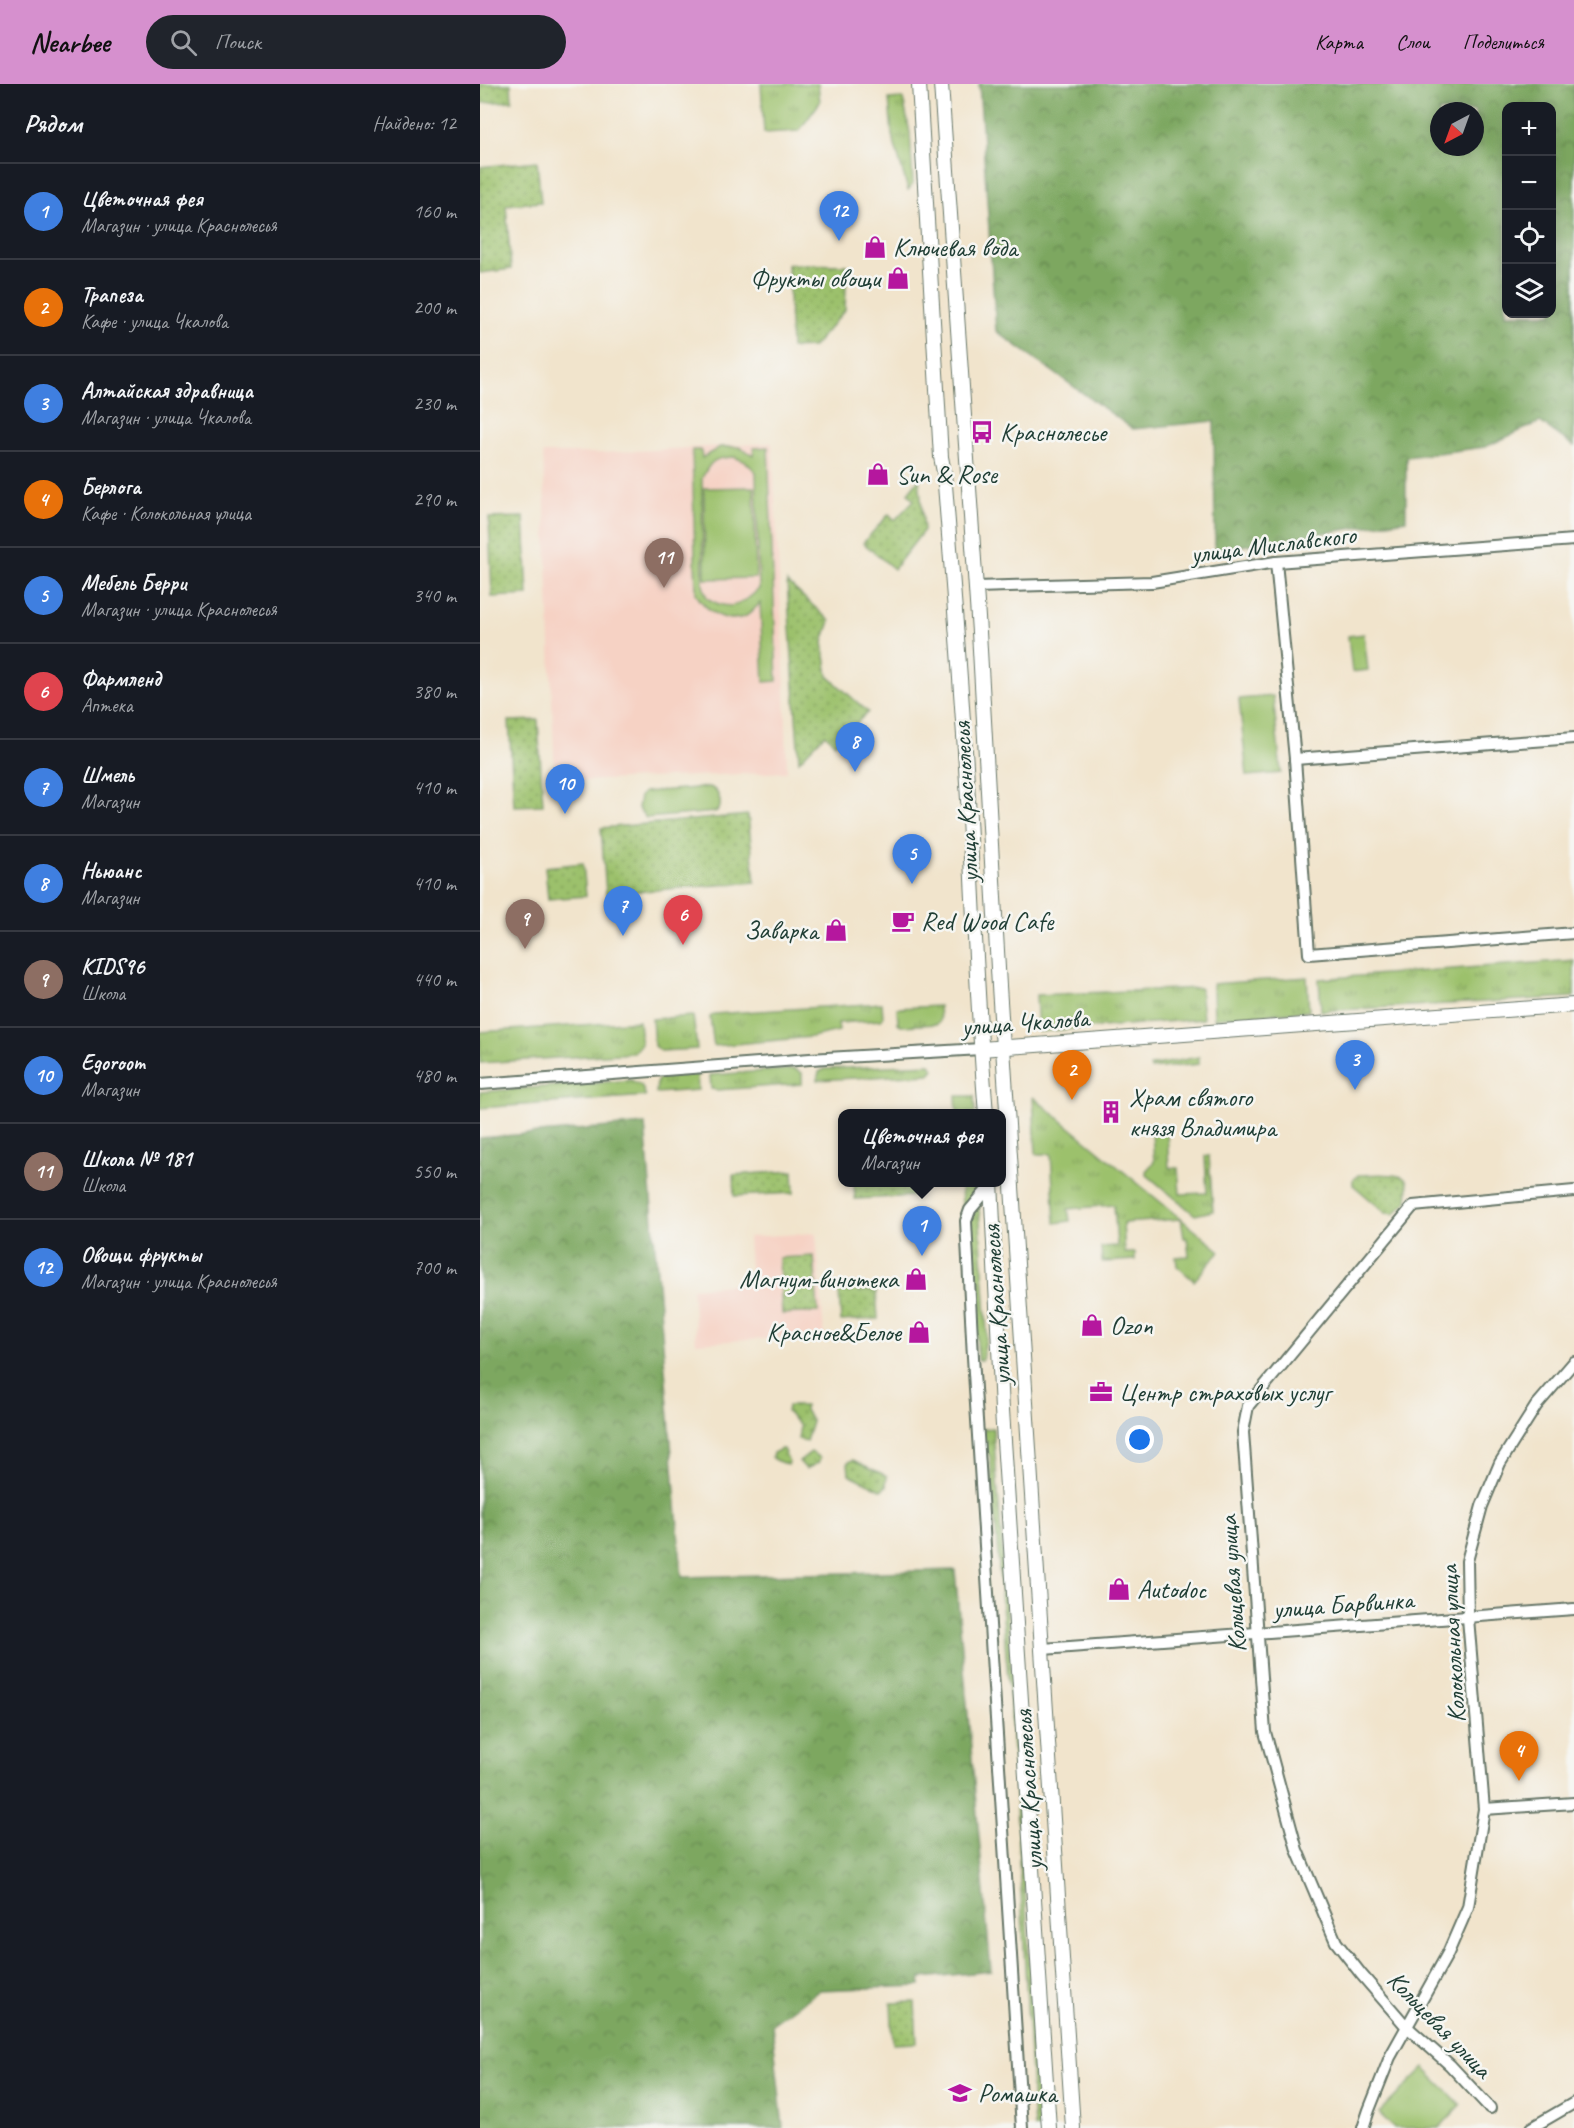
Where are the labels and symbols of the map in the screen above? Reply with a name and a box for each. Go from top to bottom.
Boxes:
north arrow [1430,102,1484,156]
pin: 12 [820,192,858,241]
place label: Ключевая вода [893,231,1019,264]
shop icon: Ключевая вода [862,234,888,260]
place label: Фрукты овощи [750,262,883,295]
shop icon: Фрукты овощи [885,265,911,291]
place label: Краснолесье [1000,416,1109,449]
bus stop icon: Краснолесье [969,419,995,445]
place label: Sun & Rose [896,458,998,491]
shop icon: Sun & Rose [865,461,891,487]
street label: улица Миславского [1187,518,1359,571]
pin: 11 [644,538,684,588]
street label: улица Краснолесья [945,719,986,885]
pin: 8 [836,722,874,772]
pin: 10 [546,764,584,814]
pin: 5 [892,834,932,884]
pin: 7 [604,886,642,936]
pin: 6 [664,896,702,945]
pin: 9 [506,900,544,949]
place label: Red Wood Cafe [921,905,1055,938]
cafe icon: Red Wood Cafe [890,908,916,934]
place label: Заварка [744,914,820,947]
shop icon: Заварка [823,917,849,943]
street label: улица Чкалова [958,1001,1092,1044]
pin: 3 [1336,1040,1374,1090]
pin: 2 [1052,1050,1092,1100]
place label: Храм святого князя Владимира [1129,1081,1278,1144]
building icon: Храм святого князя Владимира [1098,1099,1124,1125]
pin: 1 [902,1206,942,1256]
street label: улица Краснолесья [974,1222,1019,1389]
place label: Магнум-винотека [739,1263,900,1296]
shop icon: Магнум-винотека [903,1266,929,1292]
place label: Ozon [1110,1309,1153,1342]
shop icon: Ozon [1079,1312,1105,1338]
place label: Красное&Белое [766,1316,903,1349]
shop icon: Красное&Белое [906,1319,932,1345]
place label: Центр страховых услуг [1119,1376,1334,1409]
office icon: Центр страховых услуг [1088,1379,1114,1405]
your location [1125,1425,1154,1454]
street label: Кольцевая улица [1211,1513,1254,1654]
street label: Колокольная улица [1432,1563,1473,1724]
place label: Autodoc [1137,1573,1208,1606]
shop icon: Autodoc [1106,1576,1132,1602]
street label: улица Барвинка [1270,1583,1417,1626]
street label: улица Краснолесья [1006,1707,1051,1874]
pin: 4 [1500,1732,1538,1781]
street label: Кольцевая улица [1380,1964,1500,2086]
place label: Ромашка [978,2077,1059,2110]
school or university icon: Ромашка [947,2080,973,2106]

